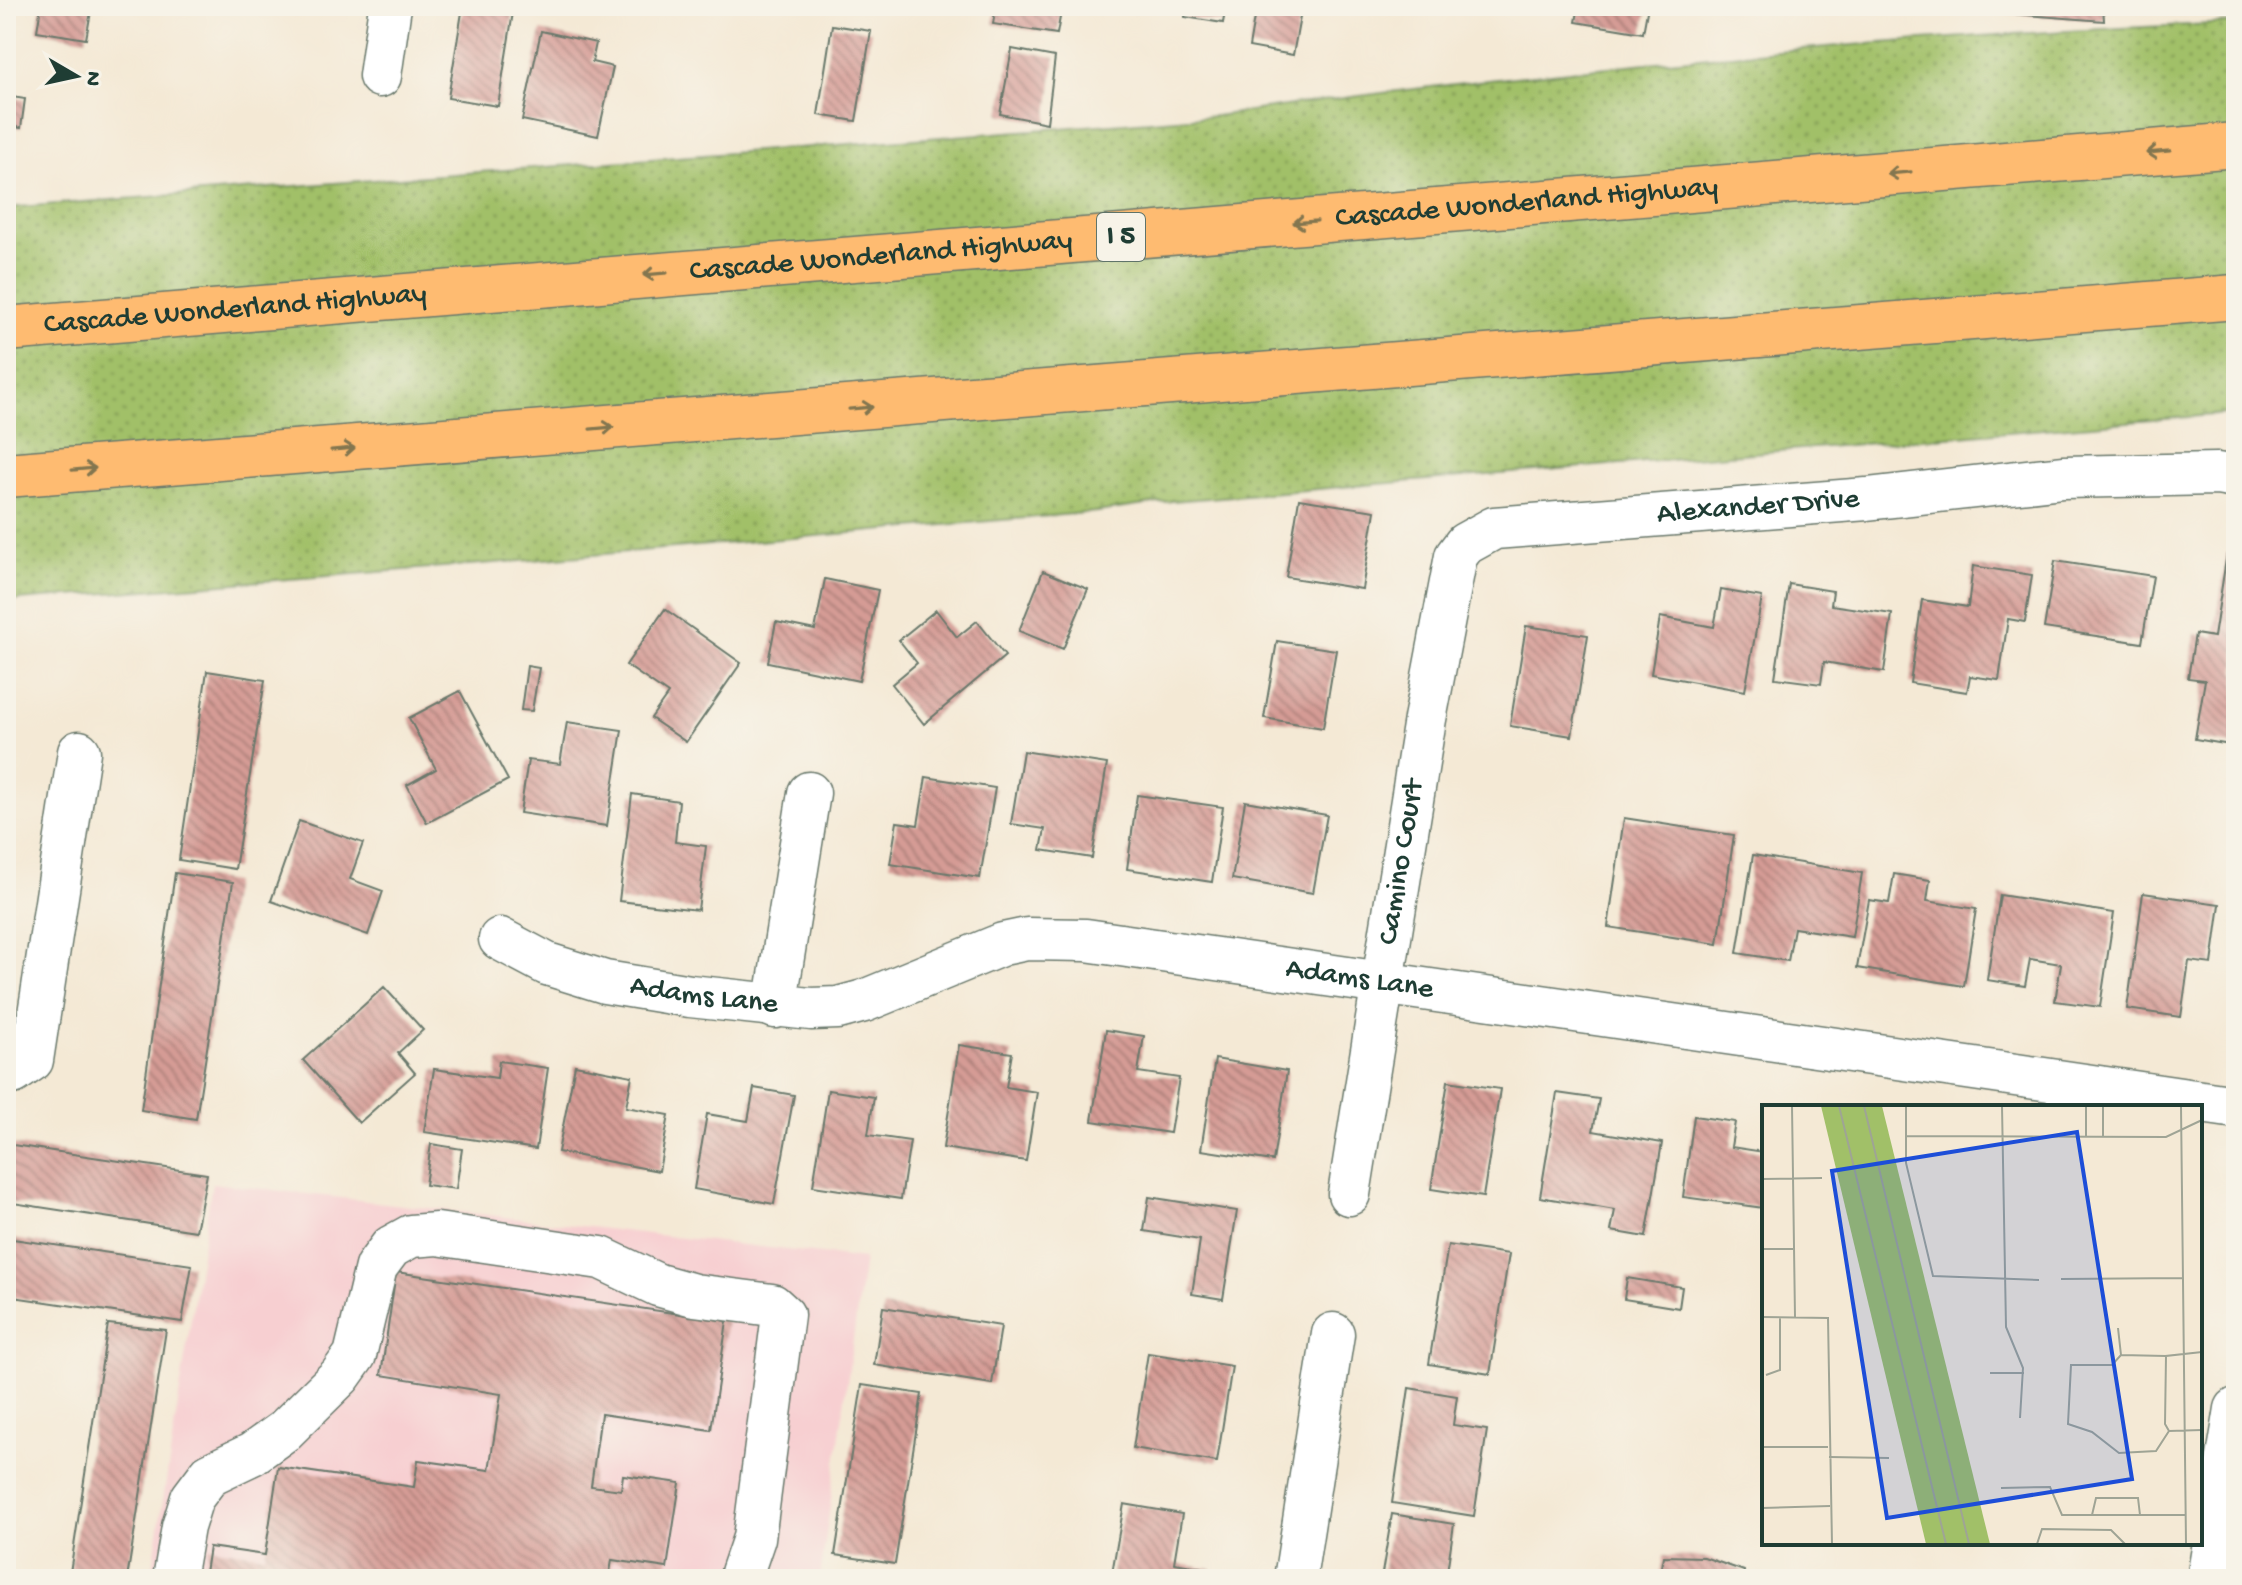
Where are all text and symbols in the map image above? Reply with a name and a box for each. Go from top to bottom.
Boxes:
north arrow [36,36,116,116]
text: N [78,69,106,88]
one-way arrow [2145,144,2172,159]
one-way arrow [1886,166,1913,181]
street label: Cascade Wonderland Highway [1334,170,1720,237]
road number: I 5 [1097,213,1145,261]
one-way arrow [1292,215,1319,230]
street label: Cascade Wonderland Highway [688,224,1074,290]
one-way arrow [642,267,669,282]
street label: Cascade Wonderland Highway [43,277,428,343]
one-way arrow [847,400,874,415]
one-way arrow [588,420,615,435]
one-way arrow [329,441,356,456]
one-way arrow [70,461,97,476]
street label: Alexander Drive [1656,482,1861,533]
street label: Camino Court [1372,775,1433,947]
street label: Adams Lane [1283,952,1436,1008]
street label: Adams Lane [627,969,780,1023]
inset map [1762,1105,2202,1545]

